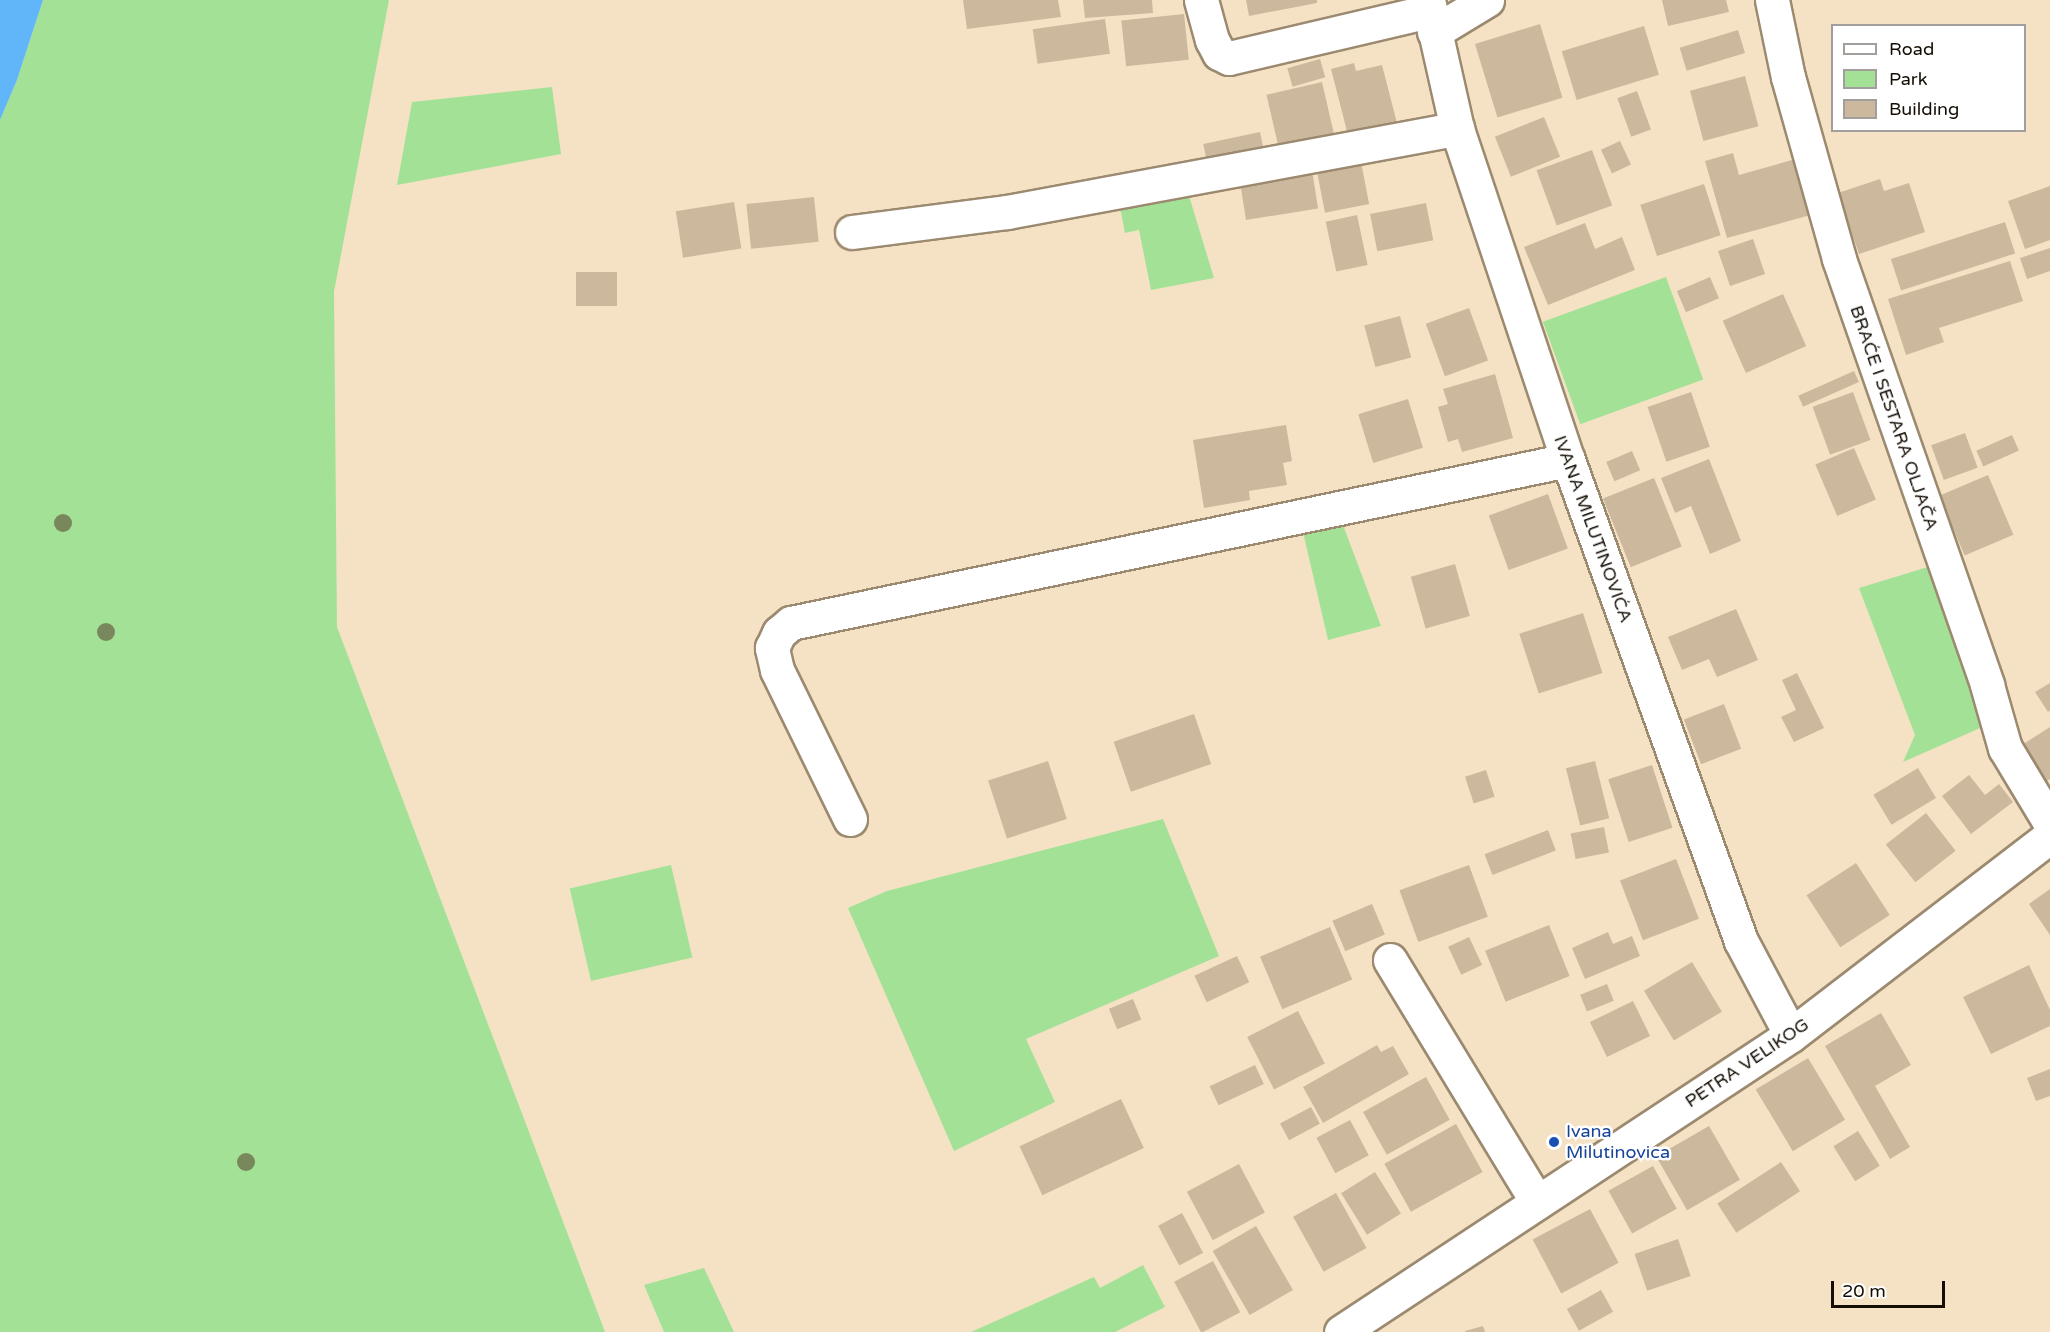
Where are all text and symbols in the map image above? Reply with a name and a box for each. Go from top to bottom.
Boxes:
legend [1831,24,2026,132]
text: Road [1889,38,1934,60]
text: Park [1889,68,1927,90]
text: Building [1889,98,1959,120]
street label: BRAĆE I SESTARA OLJAČA [1845,303,1943,533]
street label: IVANA MILUTINOVIĆA [1549,433,1637,625]
street label: PETRA VELIKOG [1681,1014,1813,1112]
place label: Ivana Milutinovica [1566,1121,1670,1164]
marker: Ivana Milutinovica [1547,1135,1561,1149]
scale bar [1834,1269,1948,1307]
text: 20 m [1842,1280,1886,1302]

